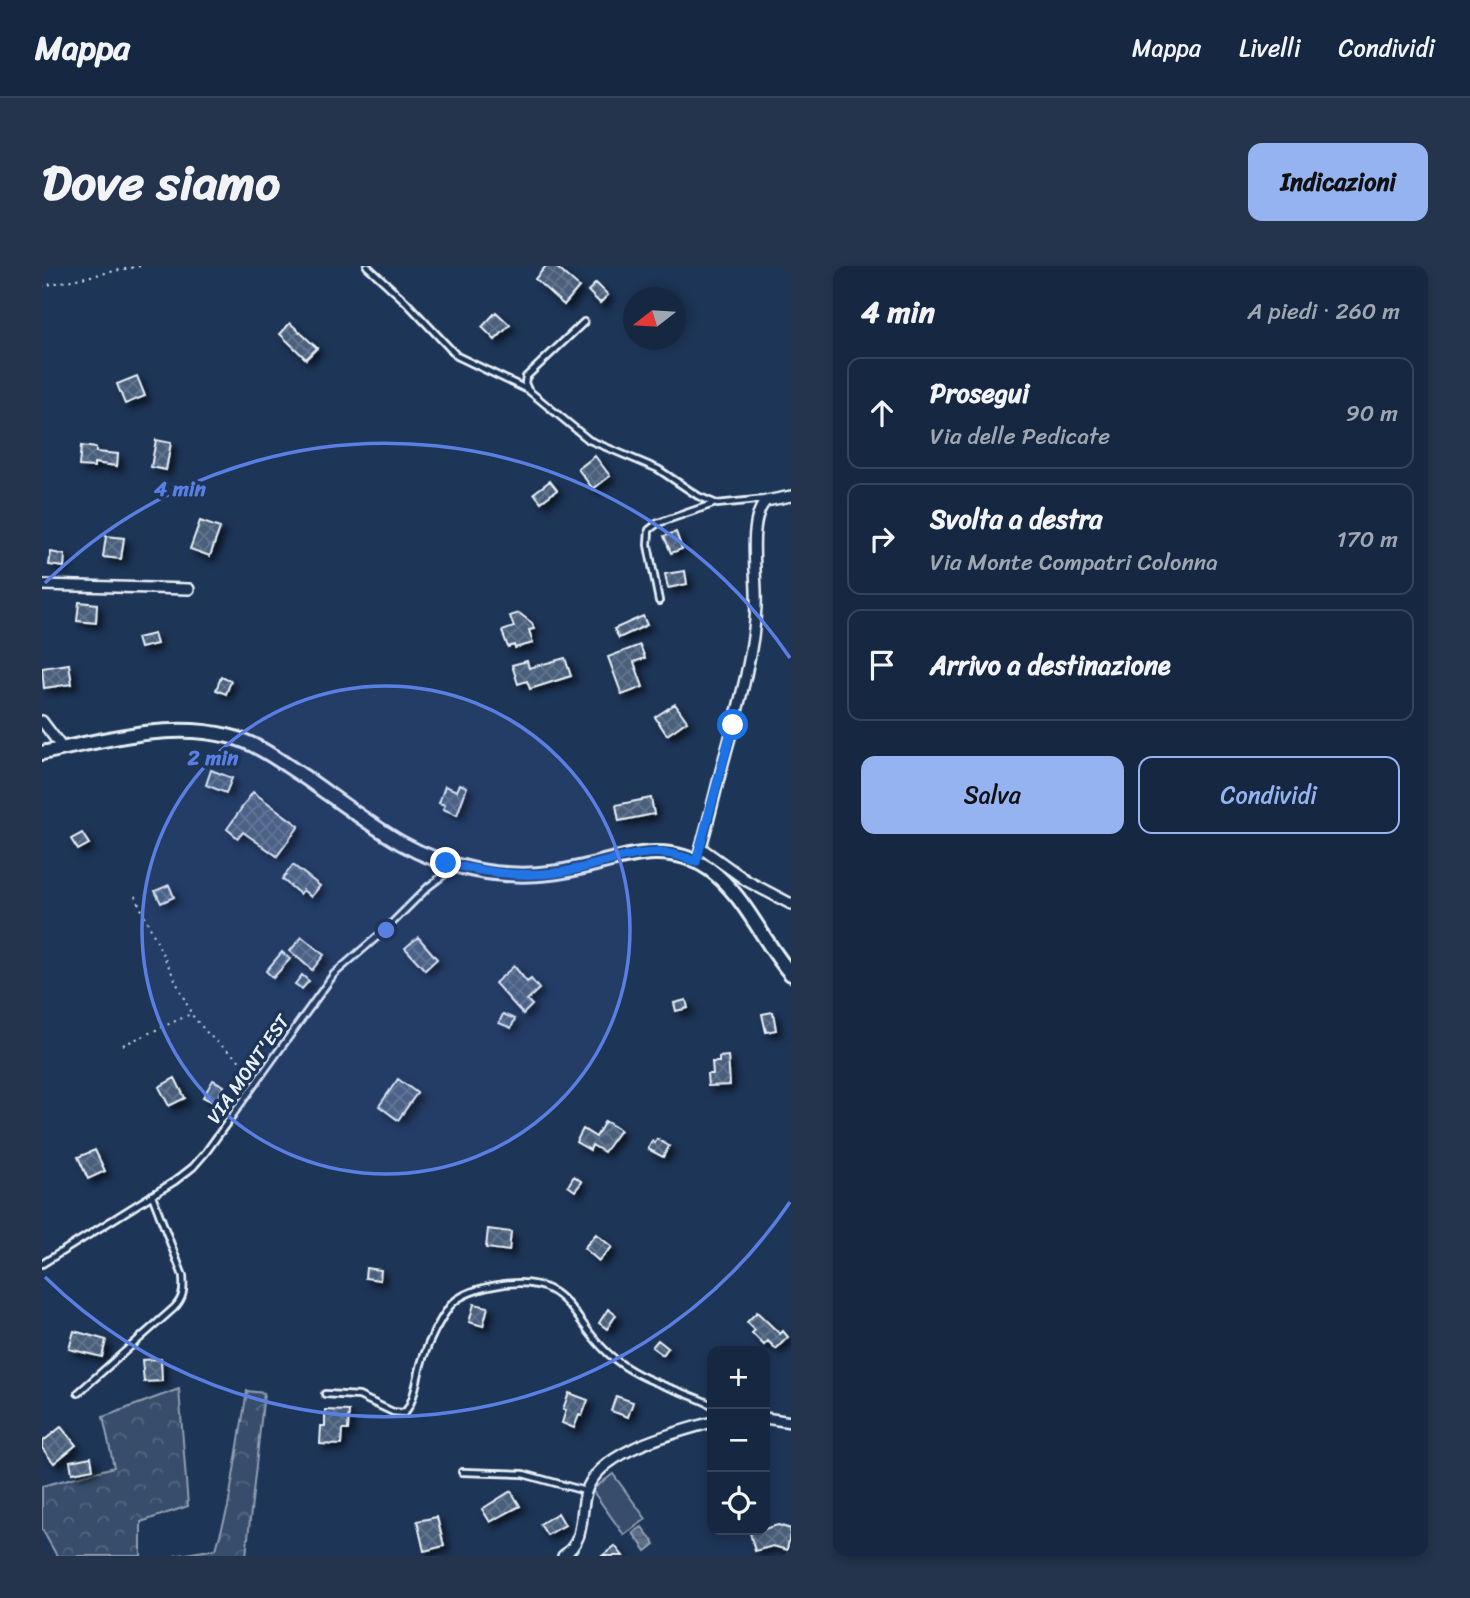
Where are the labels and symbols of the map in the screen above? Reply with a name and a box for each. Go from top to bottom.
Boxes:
north arrow [623,287,686,350]
text: 4 min [153,470,207,508]
route start [717,709,748,740]
text: 2 min [187,739,239,777]
route end [430,847,461,878]
centre of rings [374,918,398,942]
street label: VIA MONT'EST [198,1006,299,1131]

